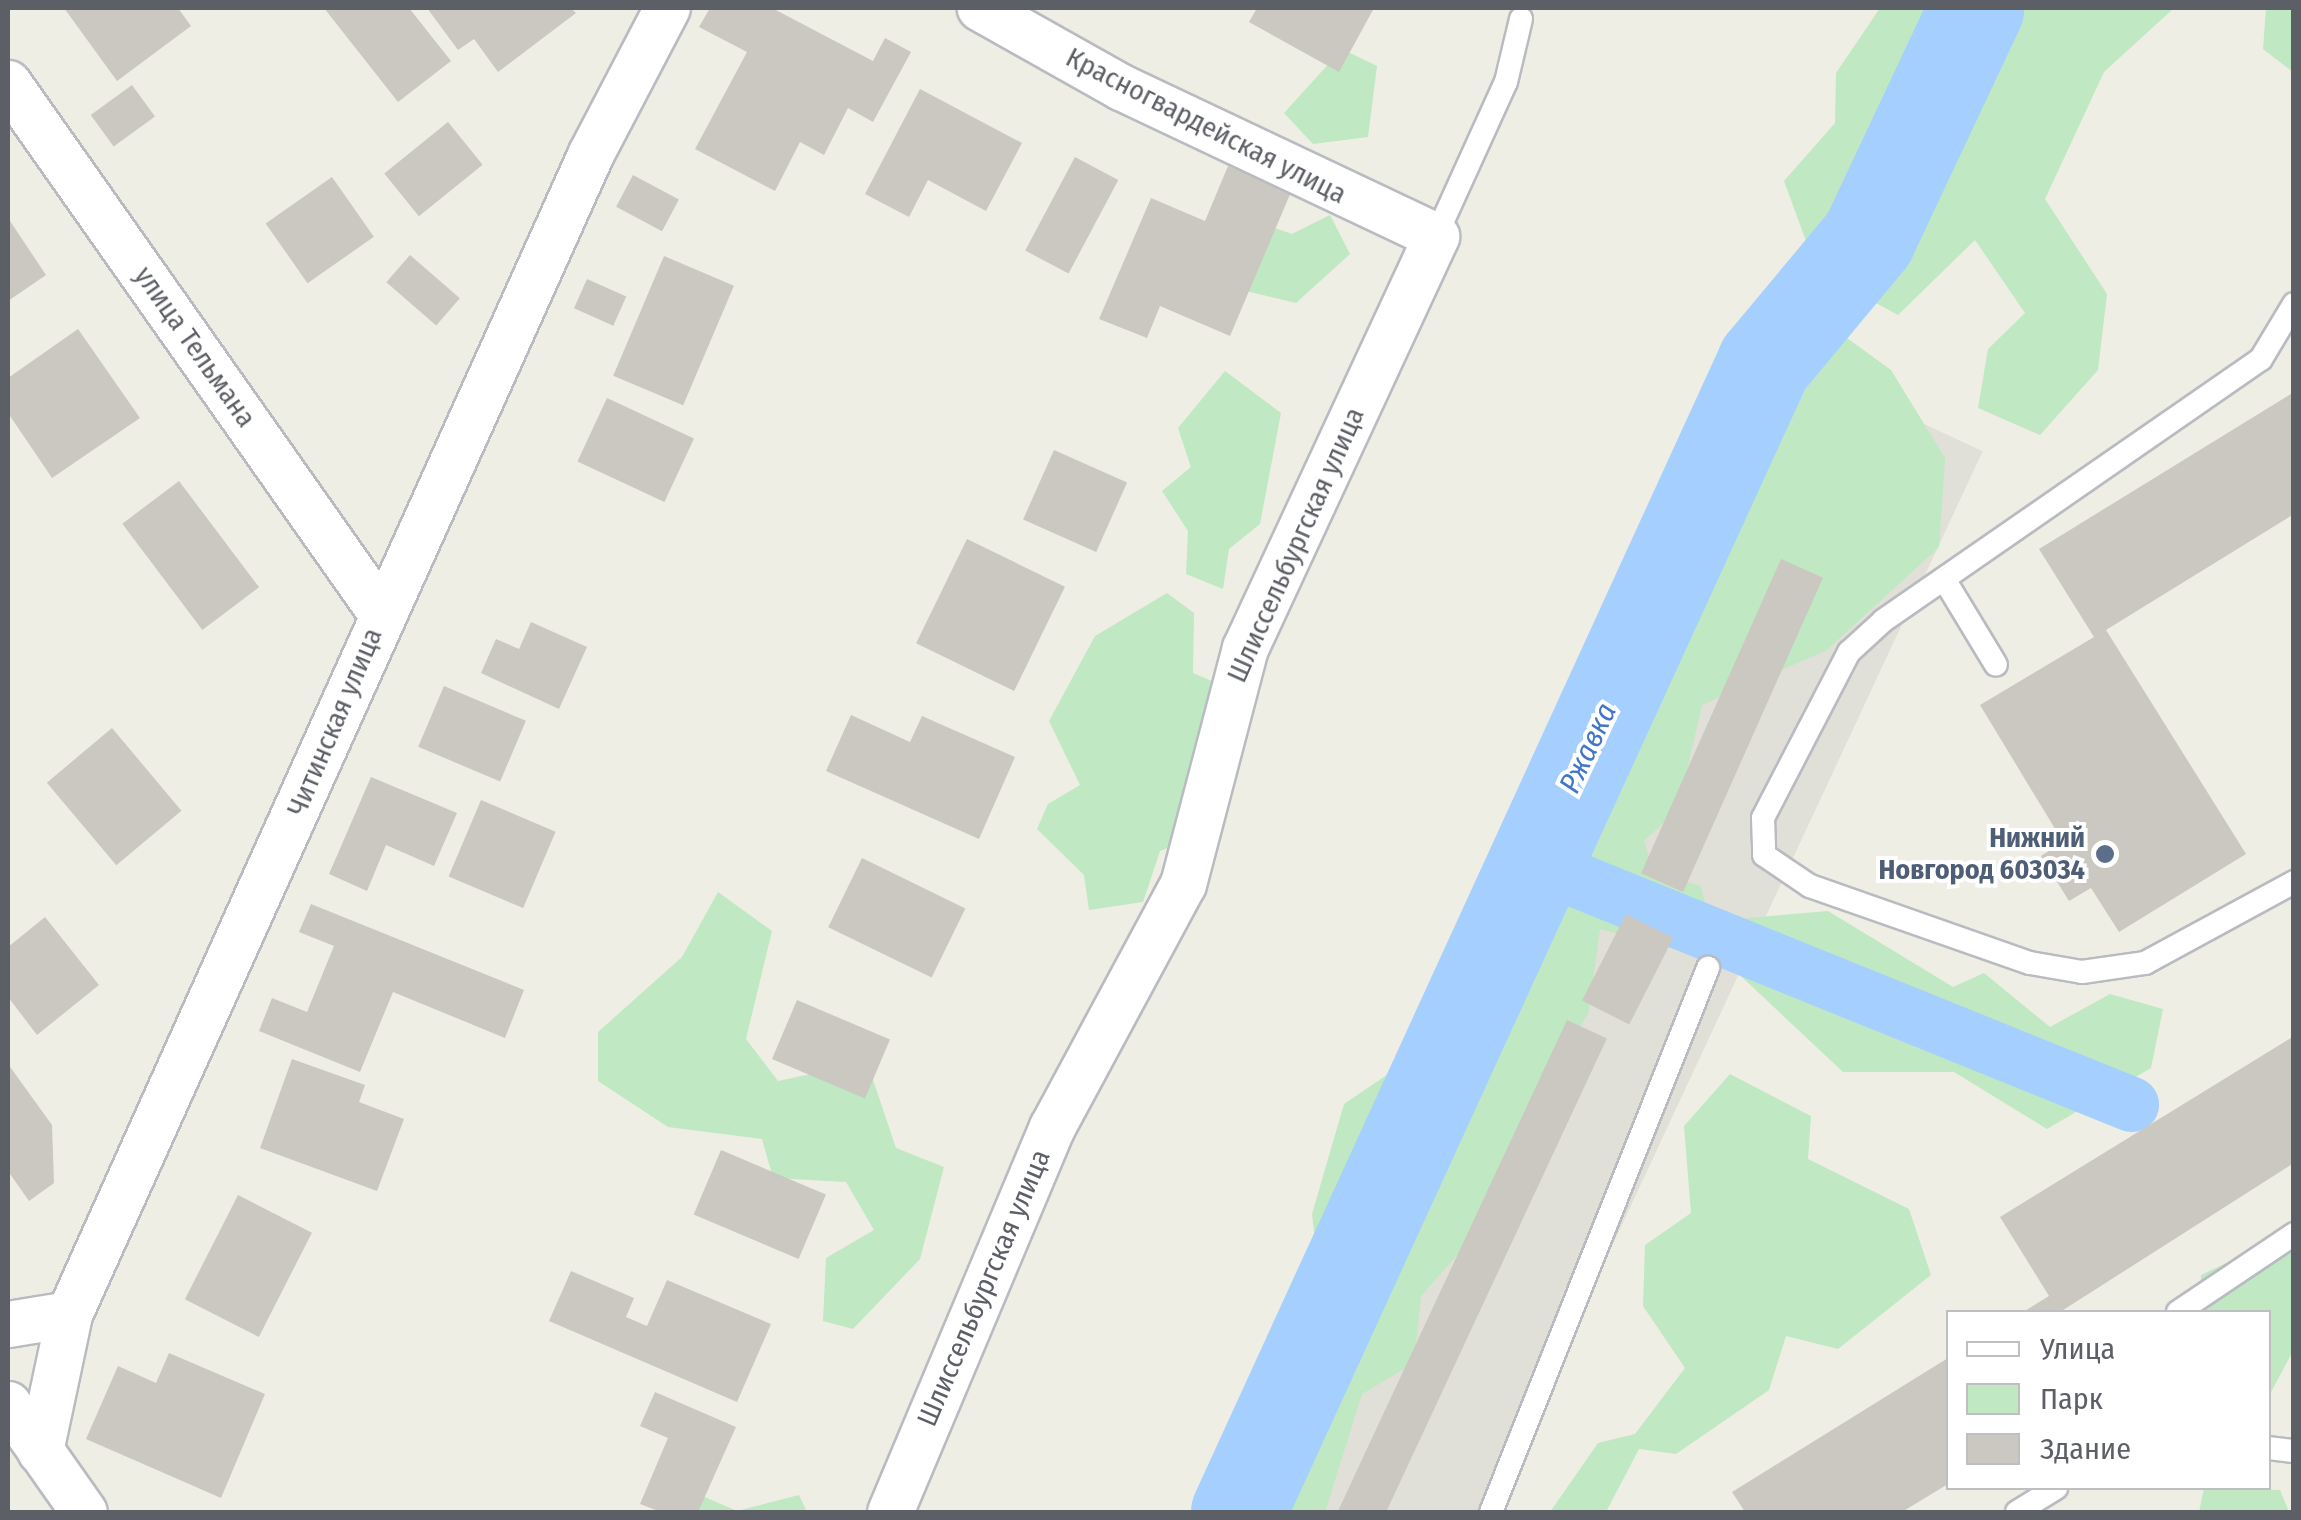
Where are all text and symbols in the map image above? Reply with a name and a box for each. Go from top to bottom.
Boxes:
street label: Красногвардейская улица [1060,41,1352,211]
street label: улица Тельмана [127,260,263,434]
street label: Шлиссельбургская улица [1220,402,1372,688]
street label: Читинская улица [280,623,390,821]
water label: Ржавка [1552,697,1624,799]
place label: Нижний Новгород 603034 [1878,821,2085,887]
marker: Нижний Новгород 603034 [2094,843,2116,865]
street label: Шлиссельбургская улица [910,1145,1058,1431]
legend [1946,1310,2271,1490]
text: Улица [2040,1331,2115,1367]
text: Парк [2040,1381,2103,1417]
text: Здание [2040,1431,2131,1467]

